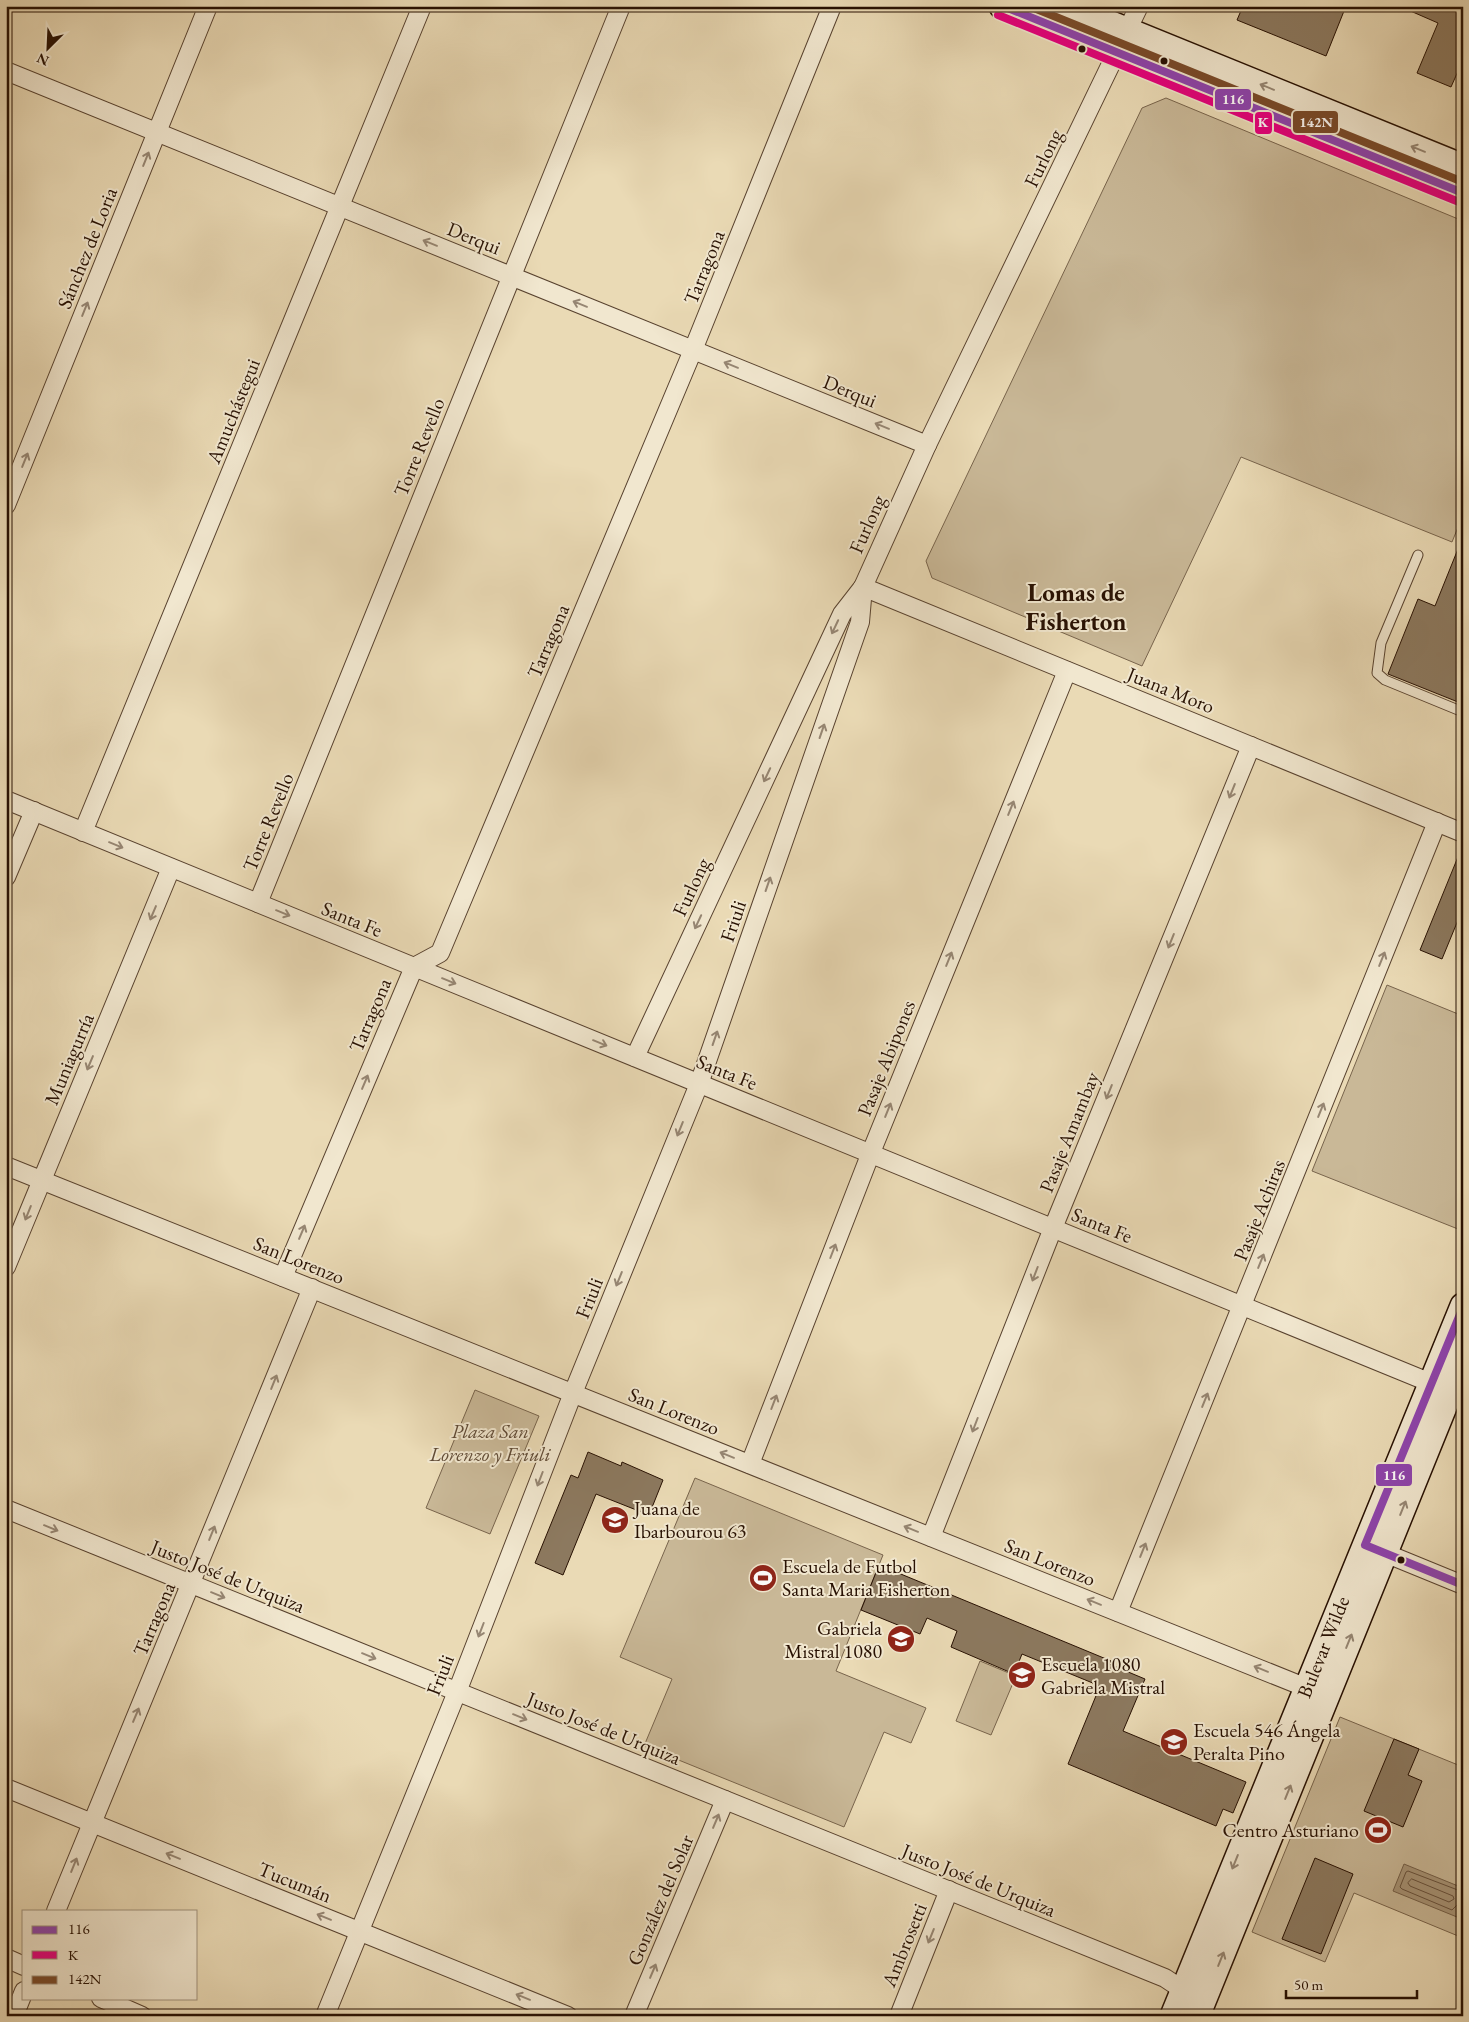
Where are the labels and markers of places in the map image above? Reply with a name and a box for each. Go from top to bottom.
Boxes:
unlabelled marker [1077,44,1087,54]
unlabelled marker [1159,56,1169,66]
place label: Juana de Ibarbourou 63 [632,1495,746,1544]
school or university icon: Juana de Ibarbourou 63 [600,1505,630,1535]
place label: Escuela de Futbol Santa Maria Fisherton [782,1553,951,1602]
unlabelled marker [1396,1555,1406,1565]
sports icon: Escuela de Futbol Santa Maria Fisherton [748,1563,778,1593]
place label: Gabriela Mistral 1080 [784,1615,882,1664]
school or university icon: Gabriela Mistral 1080 [886,1624,916,1654]
place label: Escuela 1080 Gabriela Mistral [1041,1651,1165,1700]
school or university icon: Escuela 1080 Gabriela Mistral [1007,1660,1037,1690]
place label: Escuela 546 Ángela Peralta Pino [1193,1717,1340,1766]
school or university icon: Escuela 546 Ángela Peralta Pino [1159,1727,1189,1757]
sports icon: Centro Asturiano [1363,1815,1393,1845]
place label: Centro Asturiano [1222,1817,1359,1843]

